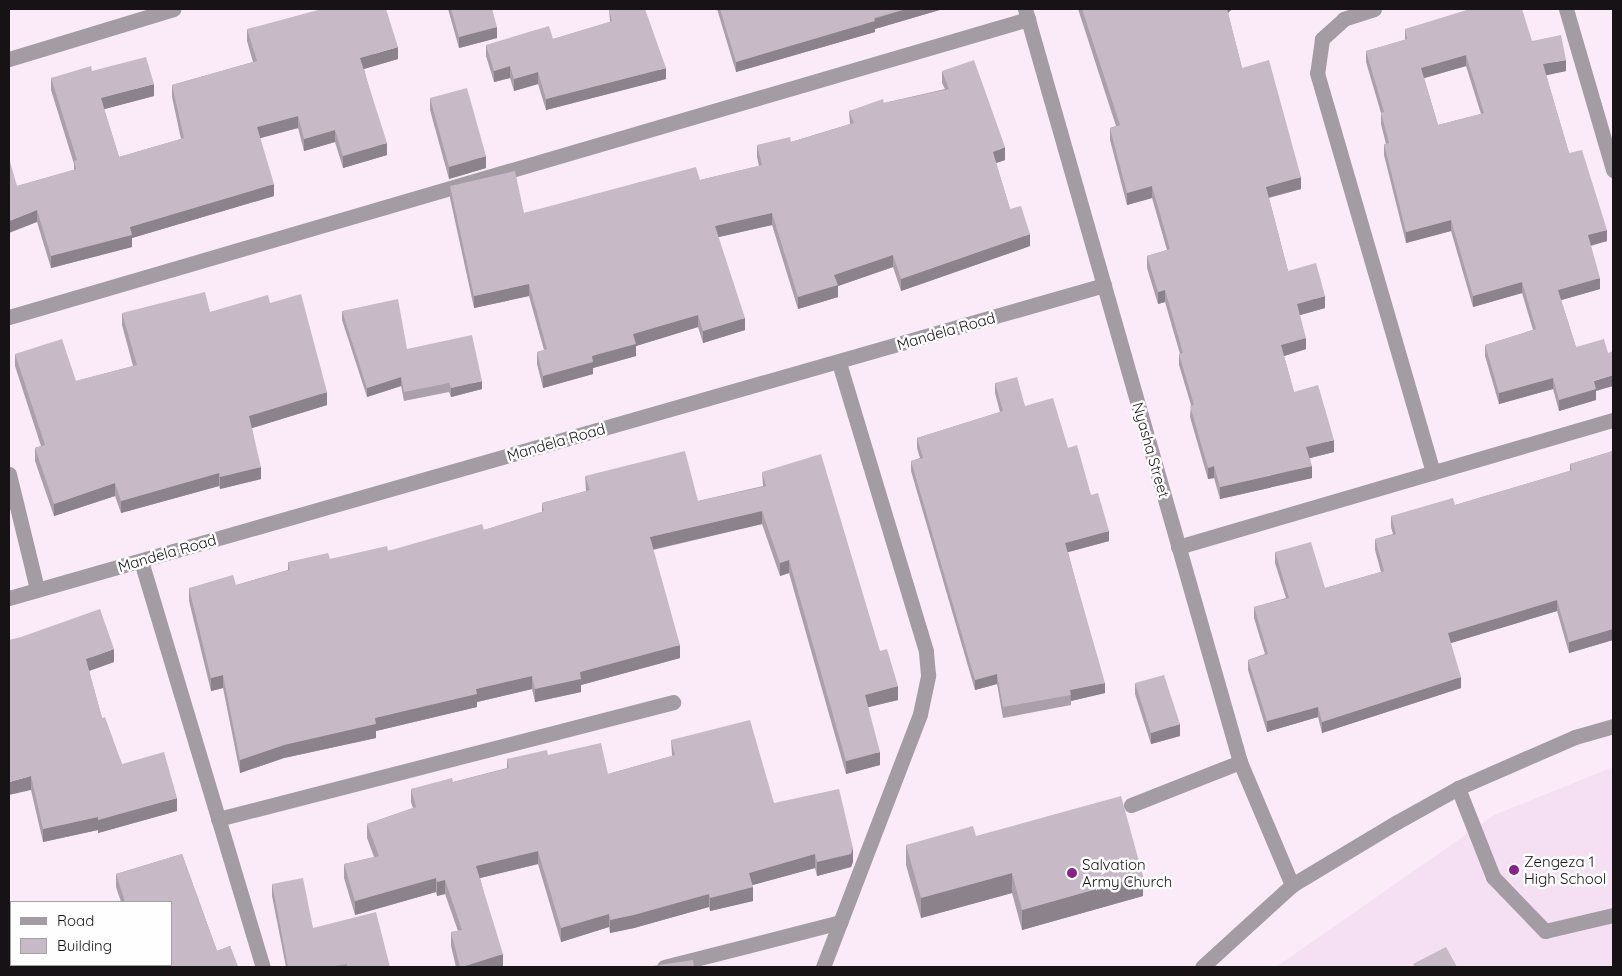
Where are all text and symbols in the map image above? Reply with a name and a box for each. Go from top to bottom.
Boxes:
street label: Mandela Road [895,308,997,354]
street label: Nyasha Street [1129,400,1173,500]
street label: Mandela Road [505,419,607,465]
street label: Mandela Road [116,530,218,576]
place label: Zengeza 1 High School [1524,852,1606,887]
place label: Salvation Army Church [1082,855,1172,890]
marker: Zengeza 1 High School [1508,864,1520,876]
marker: Salvation Army Church [1066,867,1078,879]
legend [10,901,172,966]
text: Road [57,911,94,930]
text: Building [57,936,112,955]

